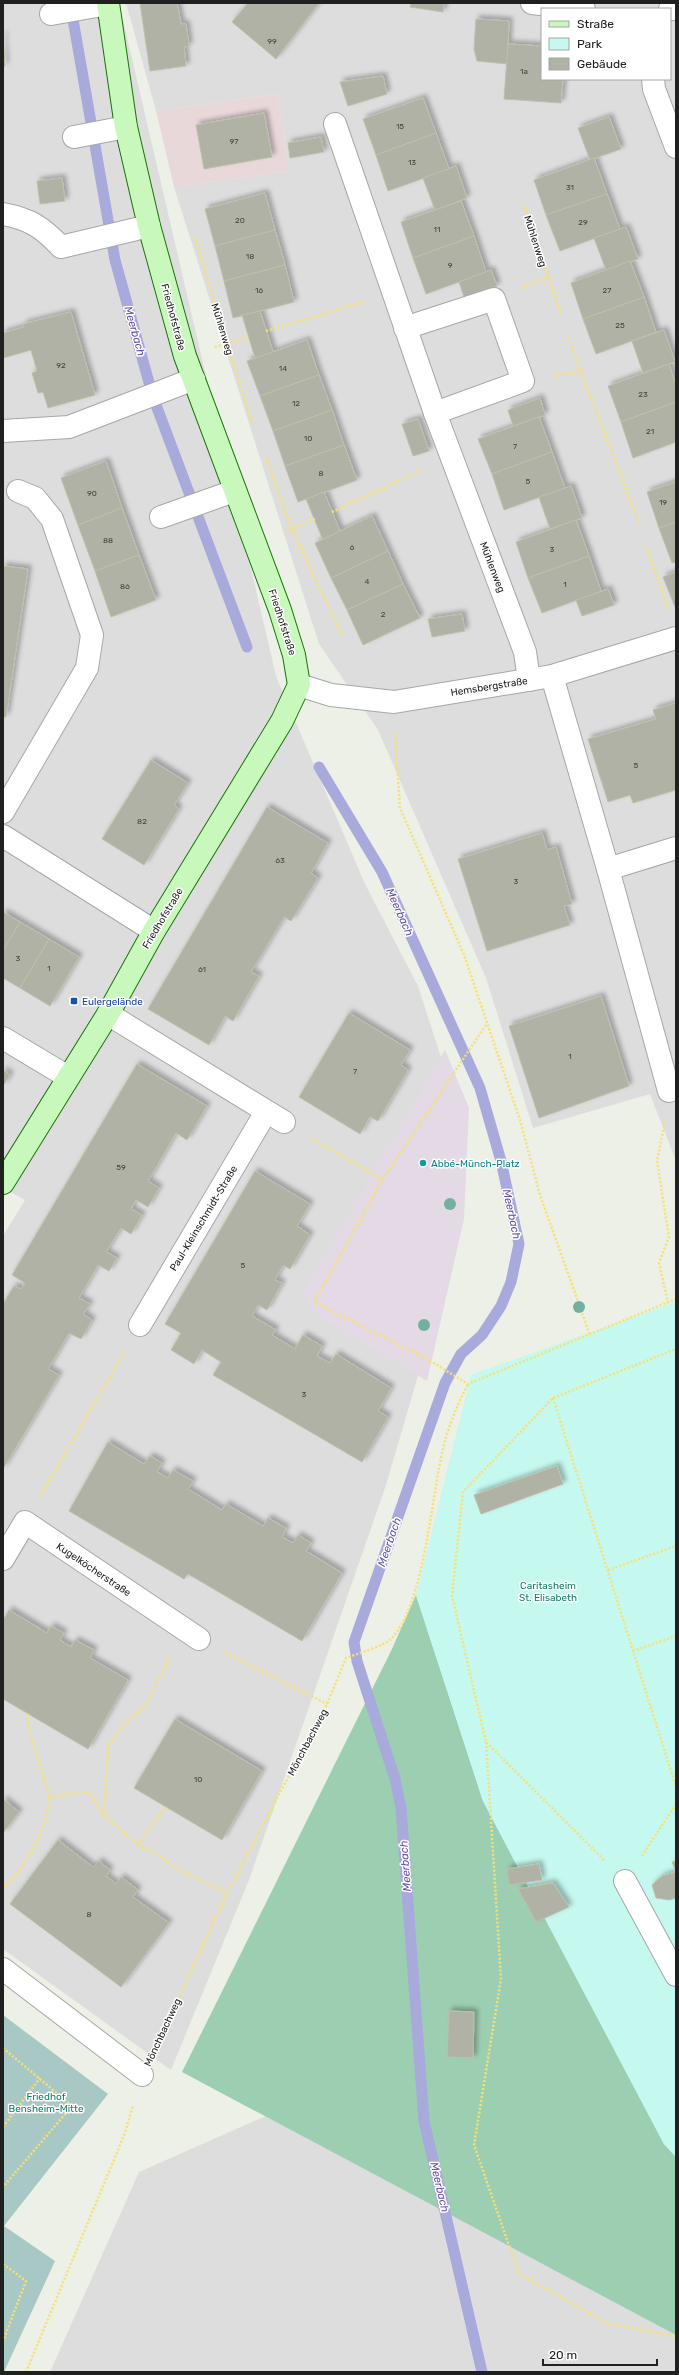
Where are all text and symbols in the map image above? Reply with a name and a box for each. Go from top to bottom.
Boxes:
legend [541,8,671,80]
text: Straße [577,17,614,31]
house number: 99 [267,37,277,46]
text: Park [577,37,603,51]
text: Gebäude [577,57,627,71]
house number: 1a [520,67,528,76]
house number: 15 [396,122,404,131]
house number: 97 [230,137,238,146]
house number: 13 [408,158,416,167]
house number: 31 [566,183,574,192]
street label: Mühlenweg [521,214,549,269]
house number: 20 [235,216,245,225]
house number: 29 [578,218,588,227]
house number: 11 [434,225,440,234]
house number: 18 [246,252,254,261]
house number: 9 [448,261,453,270]
street label: Friedhofstraße [158,282,188,352]
house number: 16 [255,286,263,295]
house number: 27 [603,286,611,295]
street label: Mühlenweg [208,302,236,357]
water label: Meerbach [121,305,148,358]
house number: 25 [615,321,625,330]
house number: 92 [56,361,66,370]
house number: 14 [279,364,287,373]
house number: 23 [638,390,648,399]
house number: 12 [292,399,300,408]
house number: 21 [646,427,654,436]
house number: 10 [304,434,312,443]
house number: 7 [513,442,517,451]
house number: 8 [318,469,324,478]
house number: 5 [526,477,531,486]
house number: 90 [87,489,97,498]
house number: 19 [659,498,667,507]
house number: 88 [103,536,113,545]
street label: Mühlenweg [477,540,507,595]
house number: 6 [350,543,355,552]
house number: 3 [550,545,555,554]
house number: 4 [365,577,370,586]
house number: 1 [563,580,567,589]
house number: 86 [120,582,130,591]
street label: Friedhofstraße [266,588,299,657]
house number: 2 [381,610,386,619]
street label: Hemsbergstraße [450,675,529,699]
house number: 5 [634,761,639,770]
house number: 82 [137,817,147,826]
house number: 63 [275,856,285,865]
house number: 3 [514,877,519,886]
street label: Friedhofstraße [140,886,186,951]
water label: Meerbach [383,886,416,938]
house number: 3 [16,954,21,963]
house number: 1 [47,964,51,973]
house number: 61 [198,965,206,974]
marker: Eulergelände [69,996,79,1006]
place label: Eulergelände [82,996,143,1008]
house number: 1 [568,1052,572,1061]
house number: 7 [353,1067,357,1076]
marker: Abbé-Münch-Platz [418,1158,428,1168]
place label: Abbé-Münch-Platz [431,1158,520,1170]
house number: 59 [116,1163,126,1172]
street label: Paul-Kleinschmidt-Straße [168,1163,240,1273]
water label: Meerbach [500,1188,523,1241]
house number: 5 [241,1261,246,1270]
house number: 3 [302,1390,307,1399]
water label: Meerbach [375,1516,404,1568]
street label: Kugelköcherstraße [54,1540,133,1599]
park label: Caritasheim St. Elisabeth [519,1580,577,1604]
street label: Mönchbachweg [285,1707,331,1778]
house number: 10 [194,1775,202,1784]
water label: Meerbach [397,1840,414,1892]
house number: 8 [86,1910,92,1919]
street label: Mönchbachweg [142,1996,184,2068]
park label: Friedhof Bensheim-Mitte [9,2091,84,2115]
water label: Meerbach [427,2161,452,2214]
scale bar [543,2341,657,2367]
text: 20 m [549,2348,577,2362]

